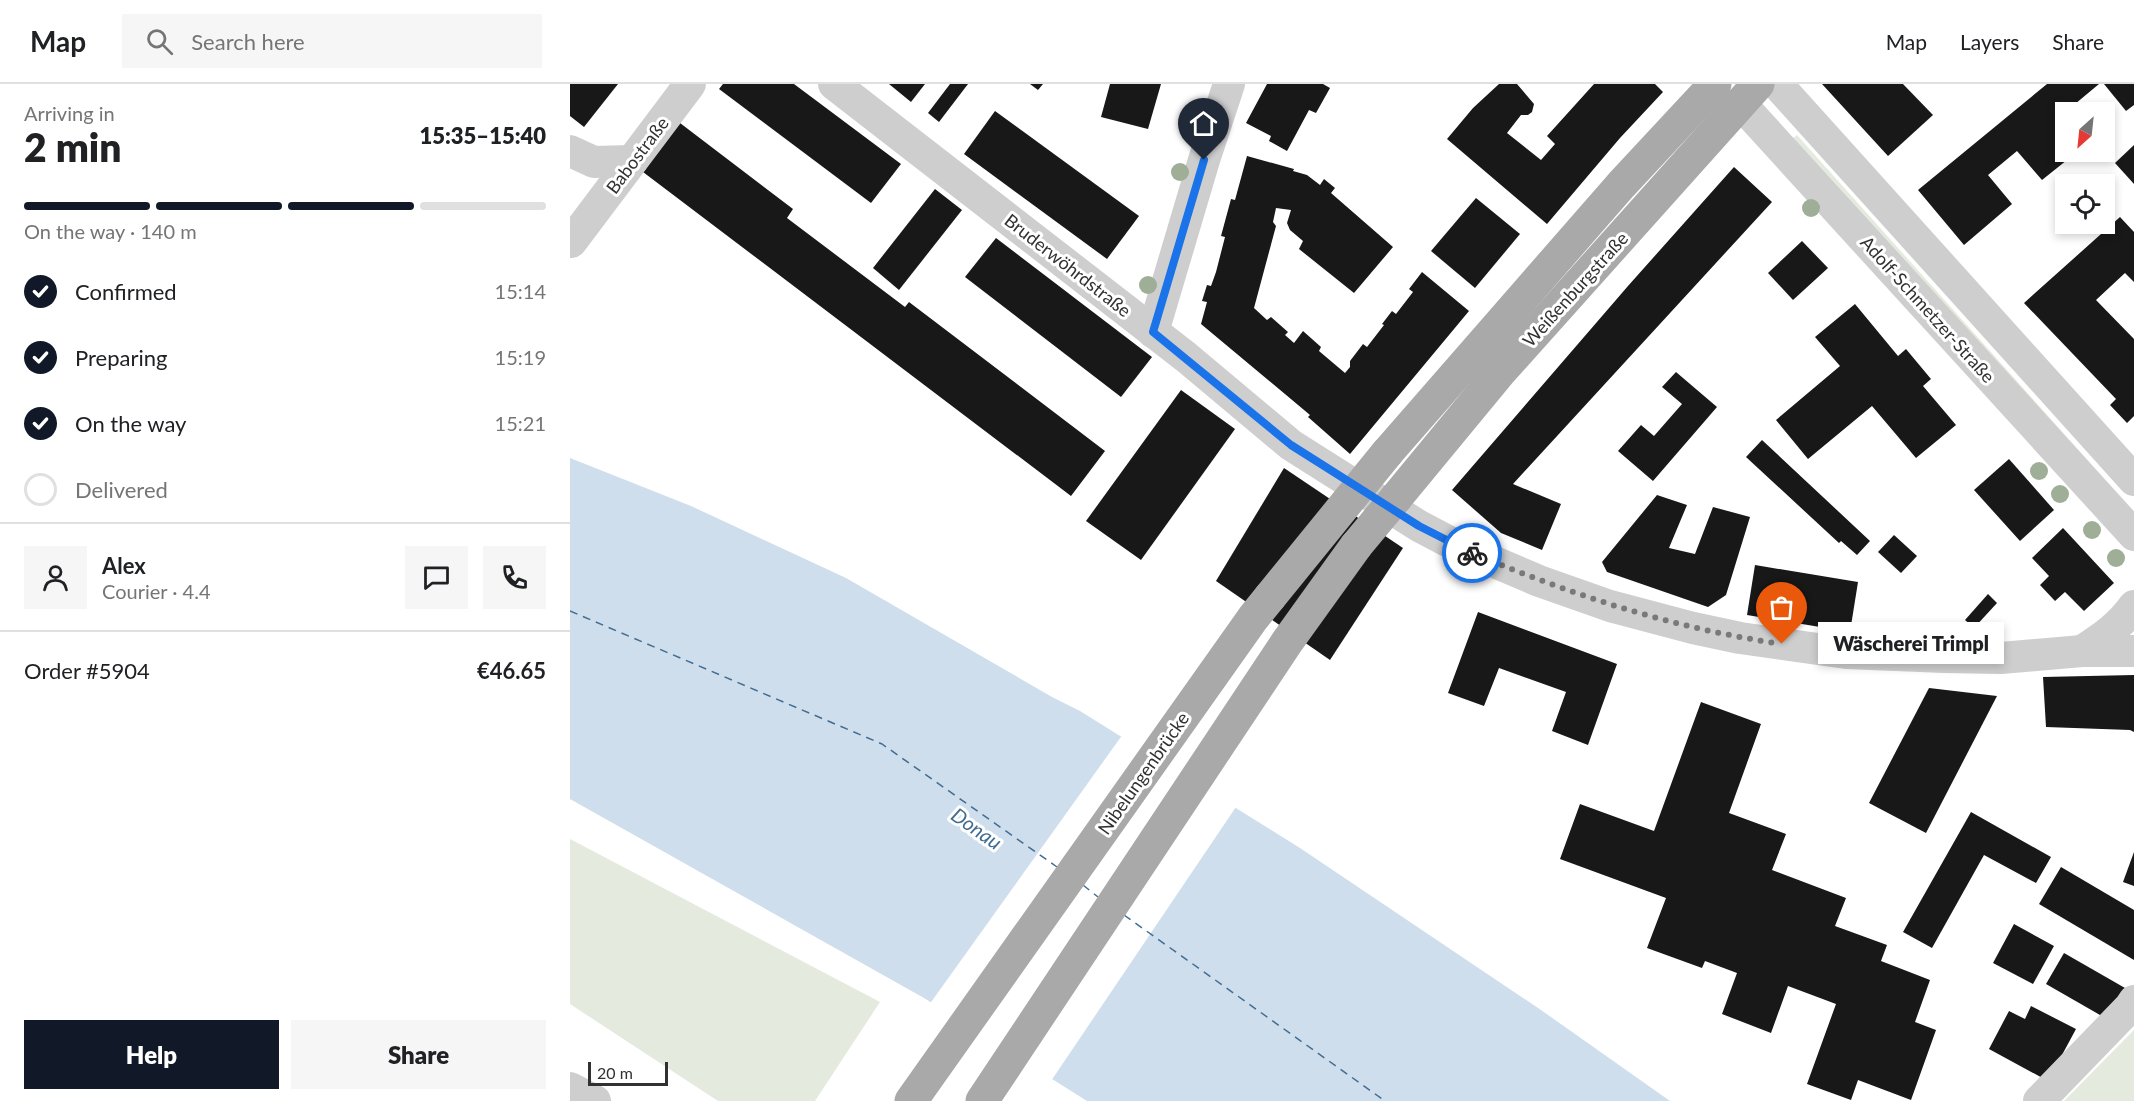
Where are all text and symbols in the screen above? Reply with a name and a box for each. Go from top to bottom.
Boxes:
search box [122,14,542,68]
text: Map [30,24,86,58]
icon: search [143,25,176,58]
text: Search here [191,28,305,55]
text: Map [1886,29,1927,54]
text: Layers [1960,29,2019,54]
text: Share [2052,29,2104,54]
pin [1178,98,1229,160]
text: Arriving in [24,101,115,125]
north arrow [2055,102,2115,162]
map controls [2055,102,2115,234]
icon: home [1187,107,1220,140]
street label: Babostraße [601,112,673,198]
text: 15:35–15:40 [420,122,546,149]
text: 2 min [24,124,121,170]
button: locate [2055,174,2115,234]
street label: Bruderwöhrdstraße [1000,209,1136,321]
text: On the way · 140 m [24,219,197,243]
street label: Weißenburgstraße [1518,227,1632,351]
street label: Adolf-Schmetzer-Straße [1856,231,2000,387]
icon: check [24,275,57,308]
text: Confirmed [75,278,177,305]
text: 15:14 [495,279,546,303]
icon: check [24,341,57,374]
text: Preparing [75,344,167,371]
text: 15:19 [495,345,546,369]
icon: check [24,407,57,440]
text: On the way [75,410,186,437]
text: 15:21 [495,411,546,435]
text: Delivered [75,476,168,503]
courier [1442,523,1502,583]
icon: bike [1456,537,1489,570]
button: person [24,546,87,609]
button: chat [405,546,468,609]
button: phone [483,546,546,609]
text: Alex [102,552,146,579]
text: Courier · 4.4 [102,579,211,603]
pin [1756,582,1807,644]
icon: bag [1765,591,1798,624]
callout: Wäscherei Trimpl [1818,623,2004,665]
text: Wäscherei Trimpl [1833,631,1989,655]
text: Order #5904 [24,657,150,684]
text: €46.65 [477,657,546,684]
street label: Nibelungenbrücke [1093,708,1193,838]
water label: Donau [947,802,1007,854]
button: Help [24,1020,279,1089]
button: Share [291,1020,546,1089]
scale bar [588,1059,668,1086]
text: 20 m [597,1063,633,1082]

